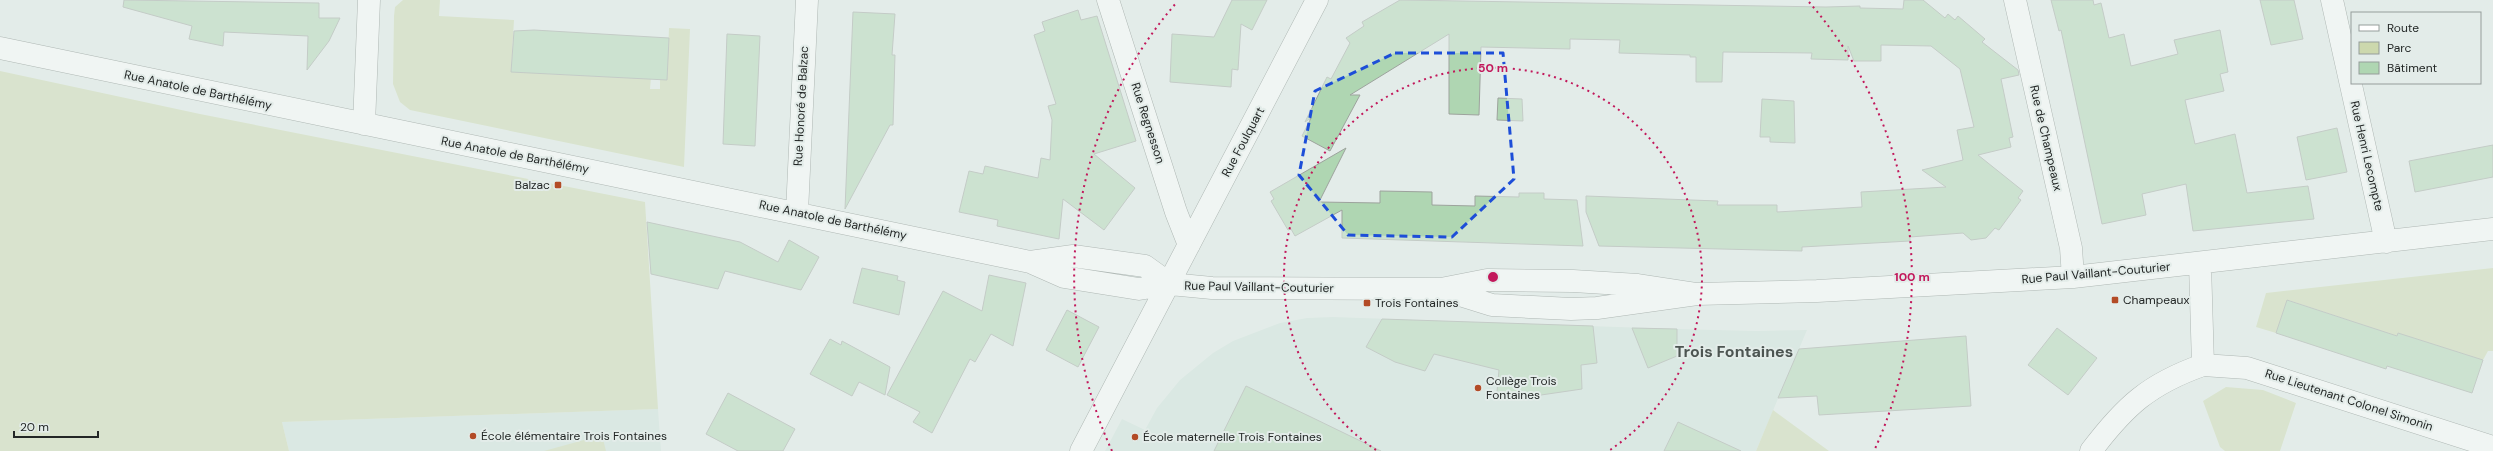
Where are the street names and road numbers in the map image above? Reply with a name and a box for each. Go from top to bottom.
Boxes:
street label: Rue Honoré de Balzac [790,45,812,167]
street label: Rue Anatole de Barthélémy [123,67,274,114]
street label: Rue Regnesson [1127,81,1169,166]
street label: Rue de Champeaux [2026,84,2066,192]
street label: Rue Henri Lecompte [2347,99,2387,213]
street label: Rue Foulquart [1218,104,1268,180]
street label: Rue Anatole de Barthélémy [440,133,591,177]
street label: Rue Anatole de Barthélémy [758,197,909,244]
street label: Rue Paul Vaillant-Couturier [2021,258,2172,287]
street label: Rue Paul Vaillant-Couturier [1184,278,1334,296]
street label: Rue Lieutenant Colonel Simonin [2263,365,2435,435]

